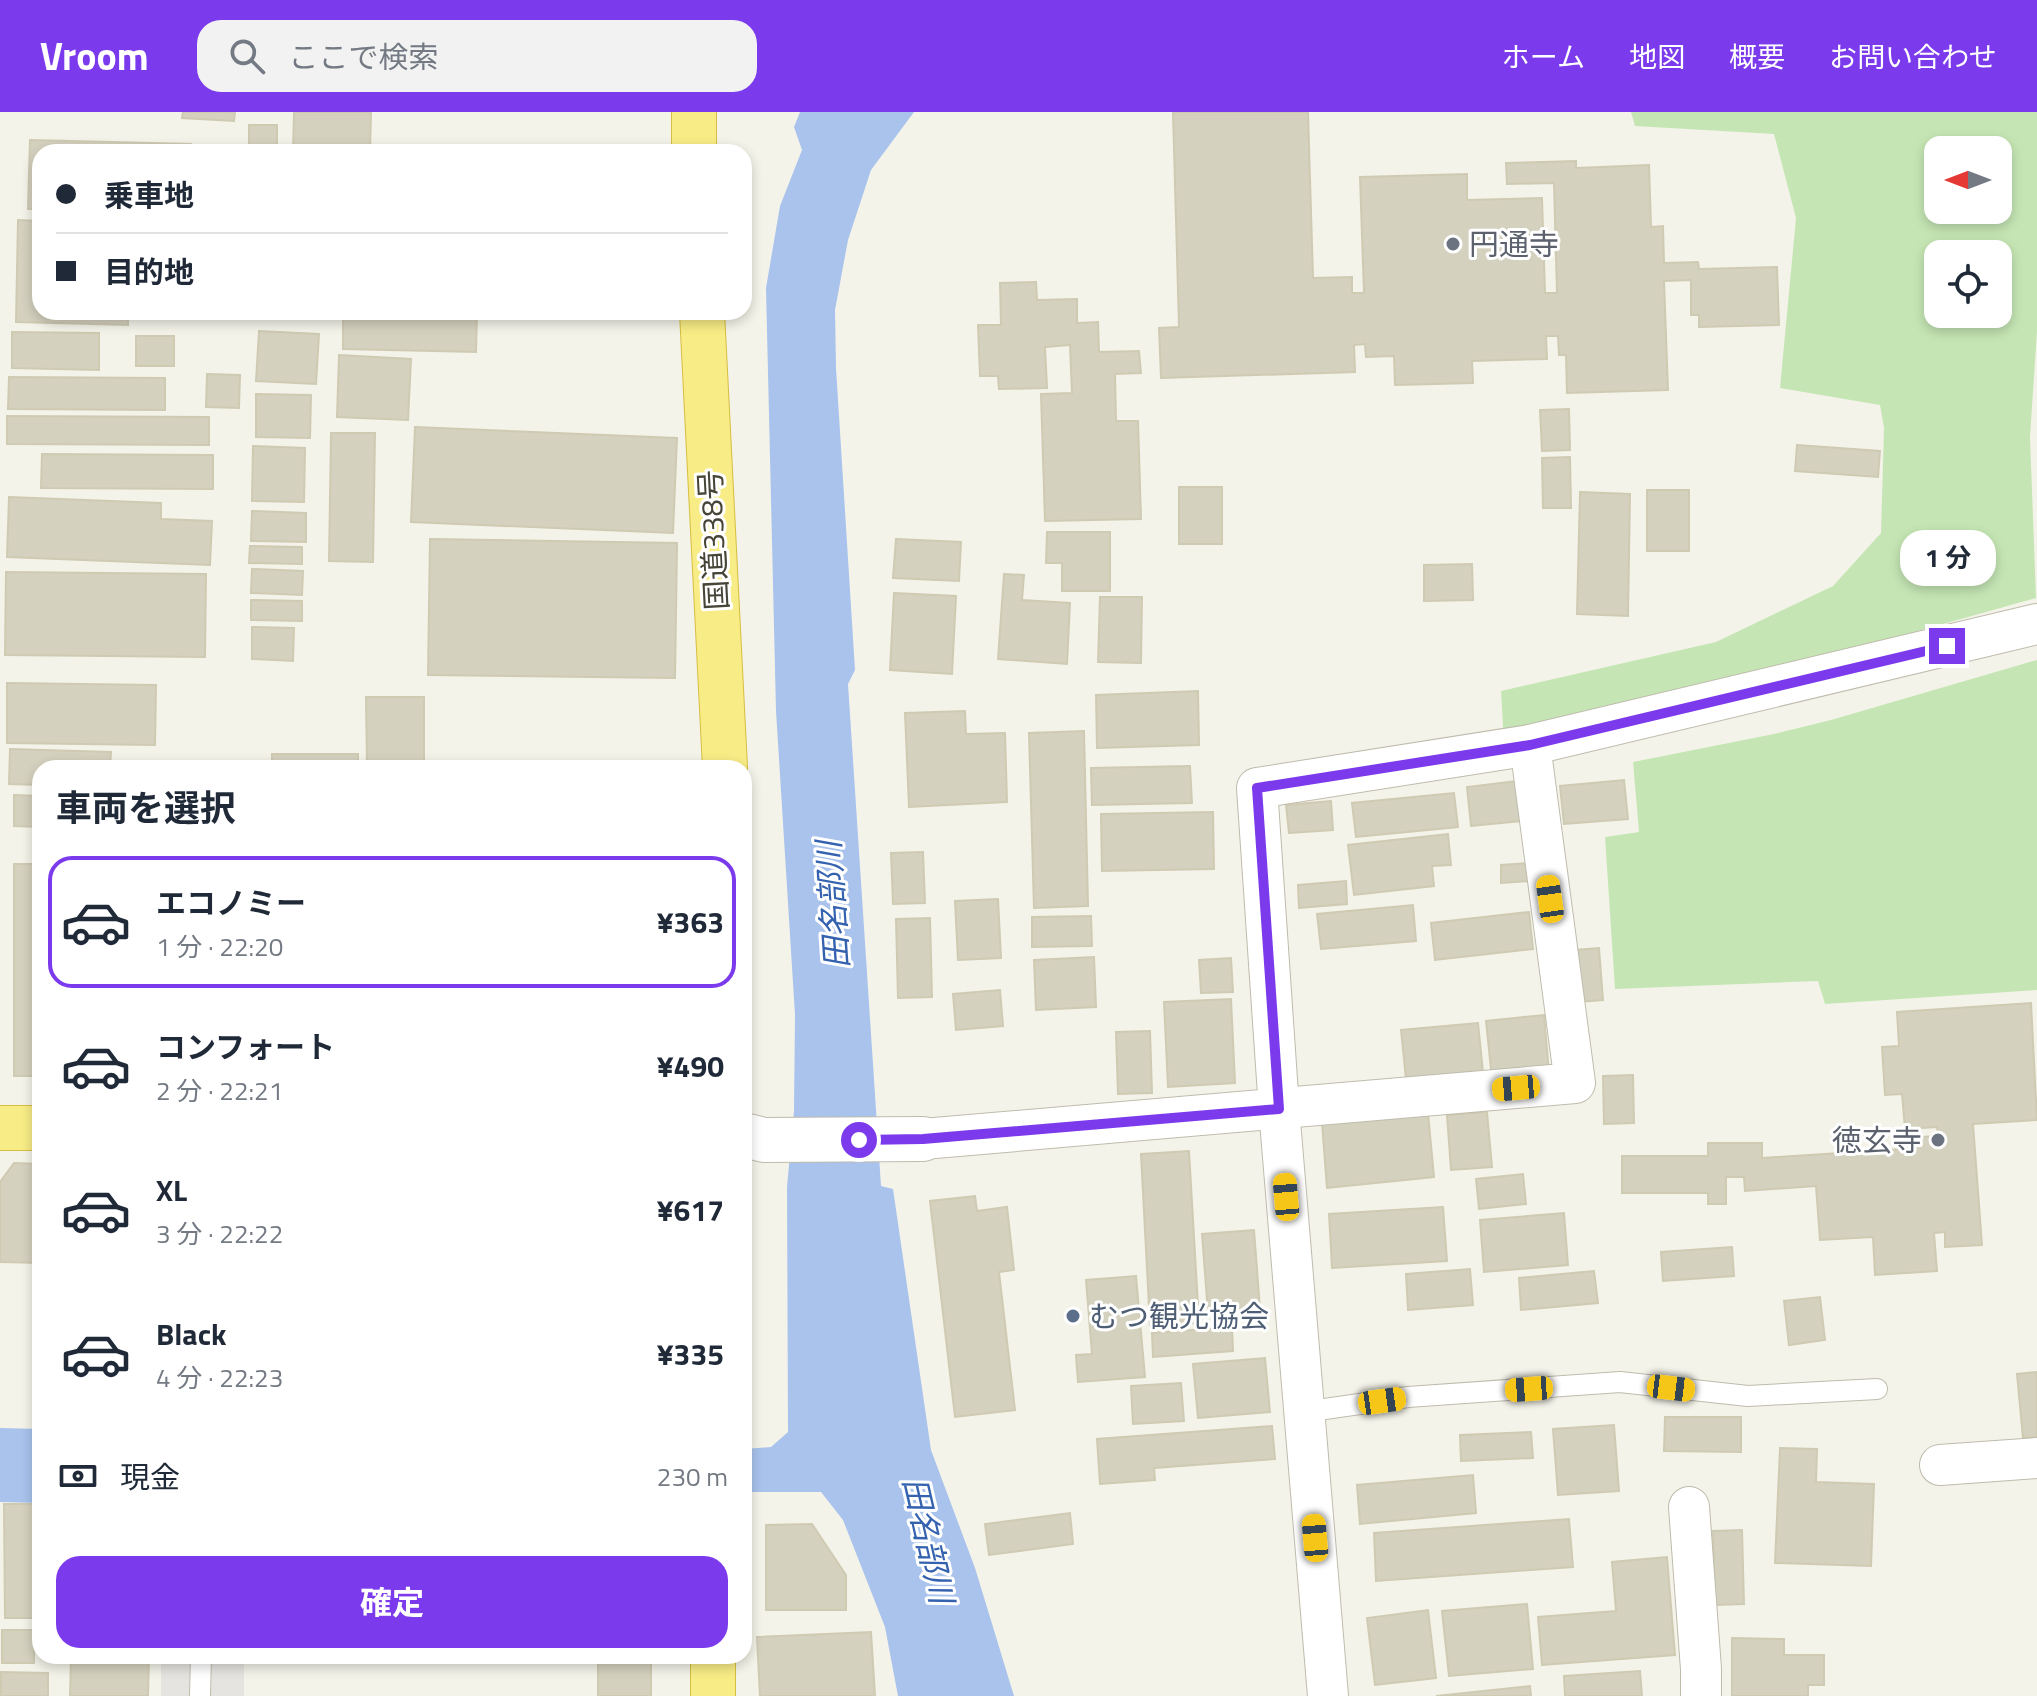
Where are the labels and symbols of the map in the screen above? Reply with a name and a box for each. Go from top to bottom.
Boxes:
north arrow [1924,136,2012,224]
place label: 円通寺 [1469,221,1559,267]
marker: 円通寺 [1444,235,1462,253]
street label: 国道338号 [686,469,740,611]
callout: 1 分 [1899,530,1995,586]
route end [1929,628,1965,664]
water label: 田名部川 [803,836,860,971]
car [1535,874,1565,924]
car [1491,1074,1541,1102]
place label: 徳玄寺 [1832,1117,1922,1163]
route start [841,1122,877,1158]
marker: 徳玄寺 [1929,1131,1947,1149]
car [1272,1172,1300,1222]
place label: むつ観光協会 [1089,1293,1269,1339]
marker: むつ観光協会 [1064,1307,1082,1325]
car [1646,1373,1696,1403]
car [1504,1375,1554,1403]
car [1357,1386,1407,1416]
water label: 田名部川 [891,1472,967,1611]
car [1301,1513,1329,1563]

